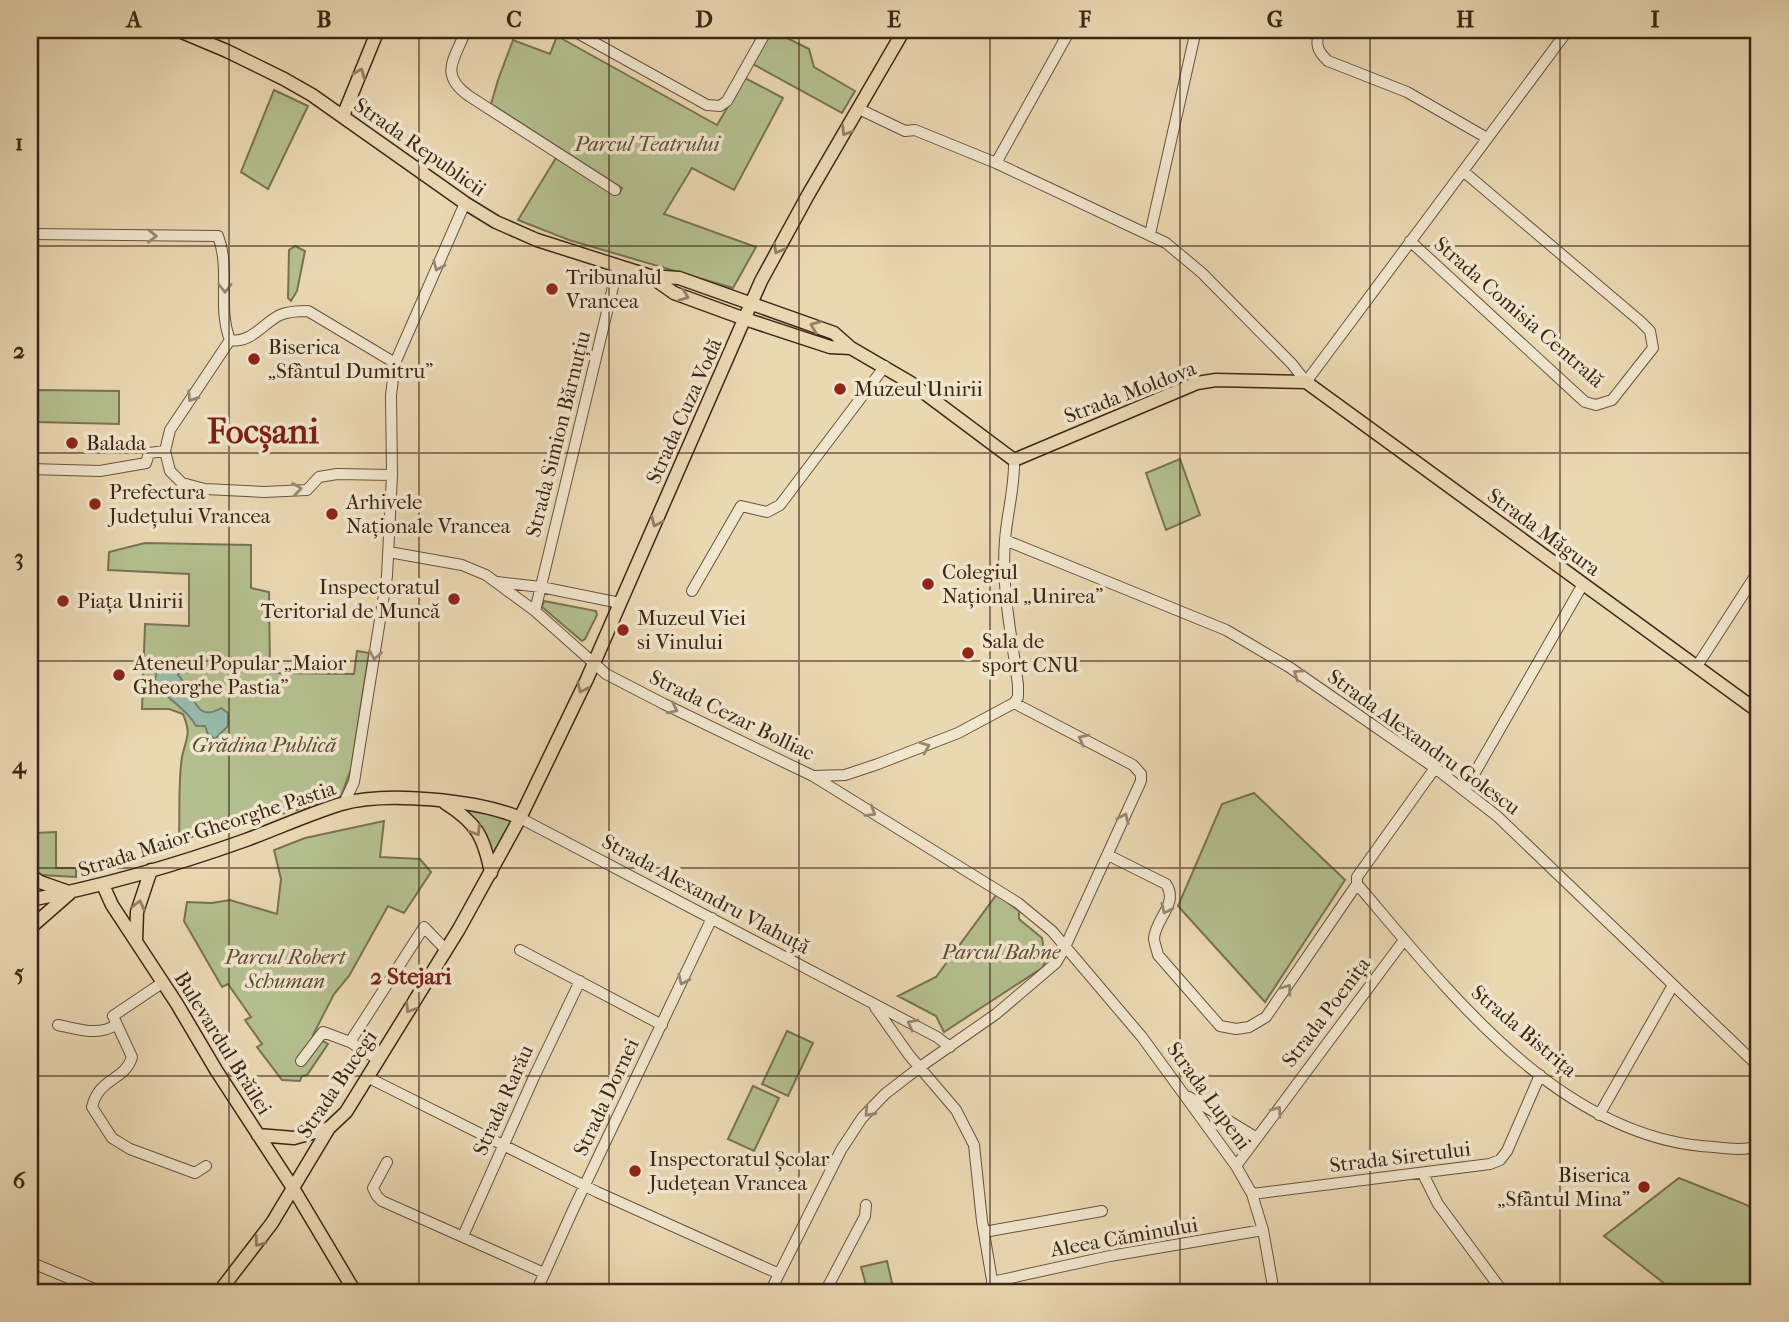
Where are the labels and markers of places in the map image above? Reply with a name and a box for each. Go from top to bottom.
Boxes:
place label: Tribunalul Vrancea [565,265,662,313]
marker: Tribunalul Vrancea [544,281,560,297]
place label: Biserica „Sfântul Dumitru" [268,335,433,383]
marker: Biserica „Sfântul Dumitru" [246,351,262,367]
place label: Muzeul Unirii [854,377,983,401]
marker: Muzeul Unirii [832,381,848,397]
place label: Balada [86,431,146,455]
marker: Balada [64,435,80,451]
place label: Prefectura Județului Vrancea [107,480,271,529]
place label: Arhivele Naționale Vrancea [345,490,511,539]
marker: Prefectura Județului Vrancea [87,496,103,512]
marker: Arhivele Naționale Vrancea [324,506,340,522]
place label: Colegiul Național „Unirea" [942,560,1103,609]
place label: Inspectoratul Teritorial de Muncă [261,575,440,623]
marker: Colegiul Național „Unirea" [920,576,936,592]
place label: Piața Unirii [77,589,183,614]
marker: Inspectoratul Teritorial de Muncă [446,591,462,607]
marker: Piața Unirii [55,593,71,609]
place label: Muzeul Viei si Vinului [637,606,746,654]
marker: Muzeul Viei si Vinului [615,622,631,638]
place label: Sala de sport CNU [982,629,1080,677]
marker: Sala de sport CNU [960,645,976,661]
place label: Ateneul Popular „Maior Gheorghe Pastia” [132,651,346,699]
marker: Ateneul Popular „Maior Gheorghe Pastia” [111,667,127,683]
place label: Inspectoratul Școlar Județean Vrancea [647,1147,830,1196]
marker: Inspectoratul Școlar Județean Vrancea [627,1163,643,1179]
place label: Biserica „Sfântul Mina" [1497,1163,1630,1211]
marker: Biserica „Sfântul Mina" [1636,1179,1652,1195]

